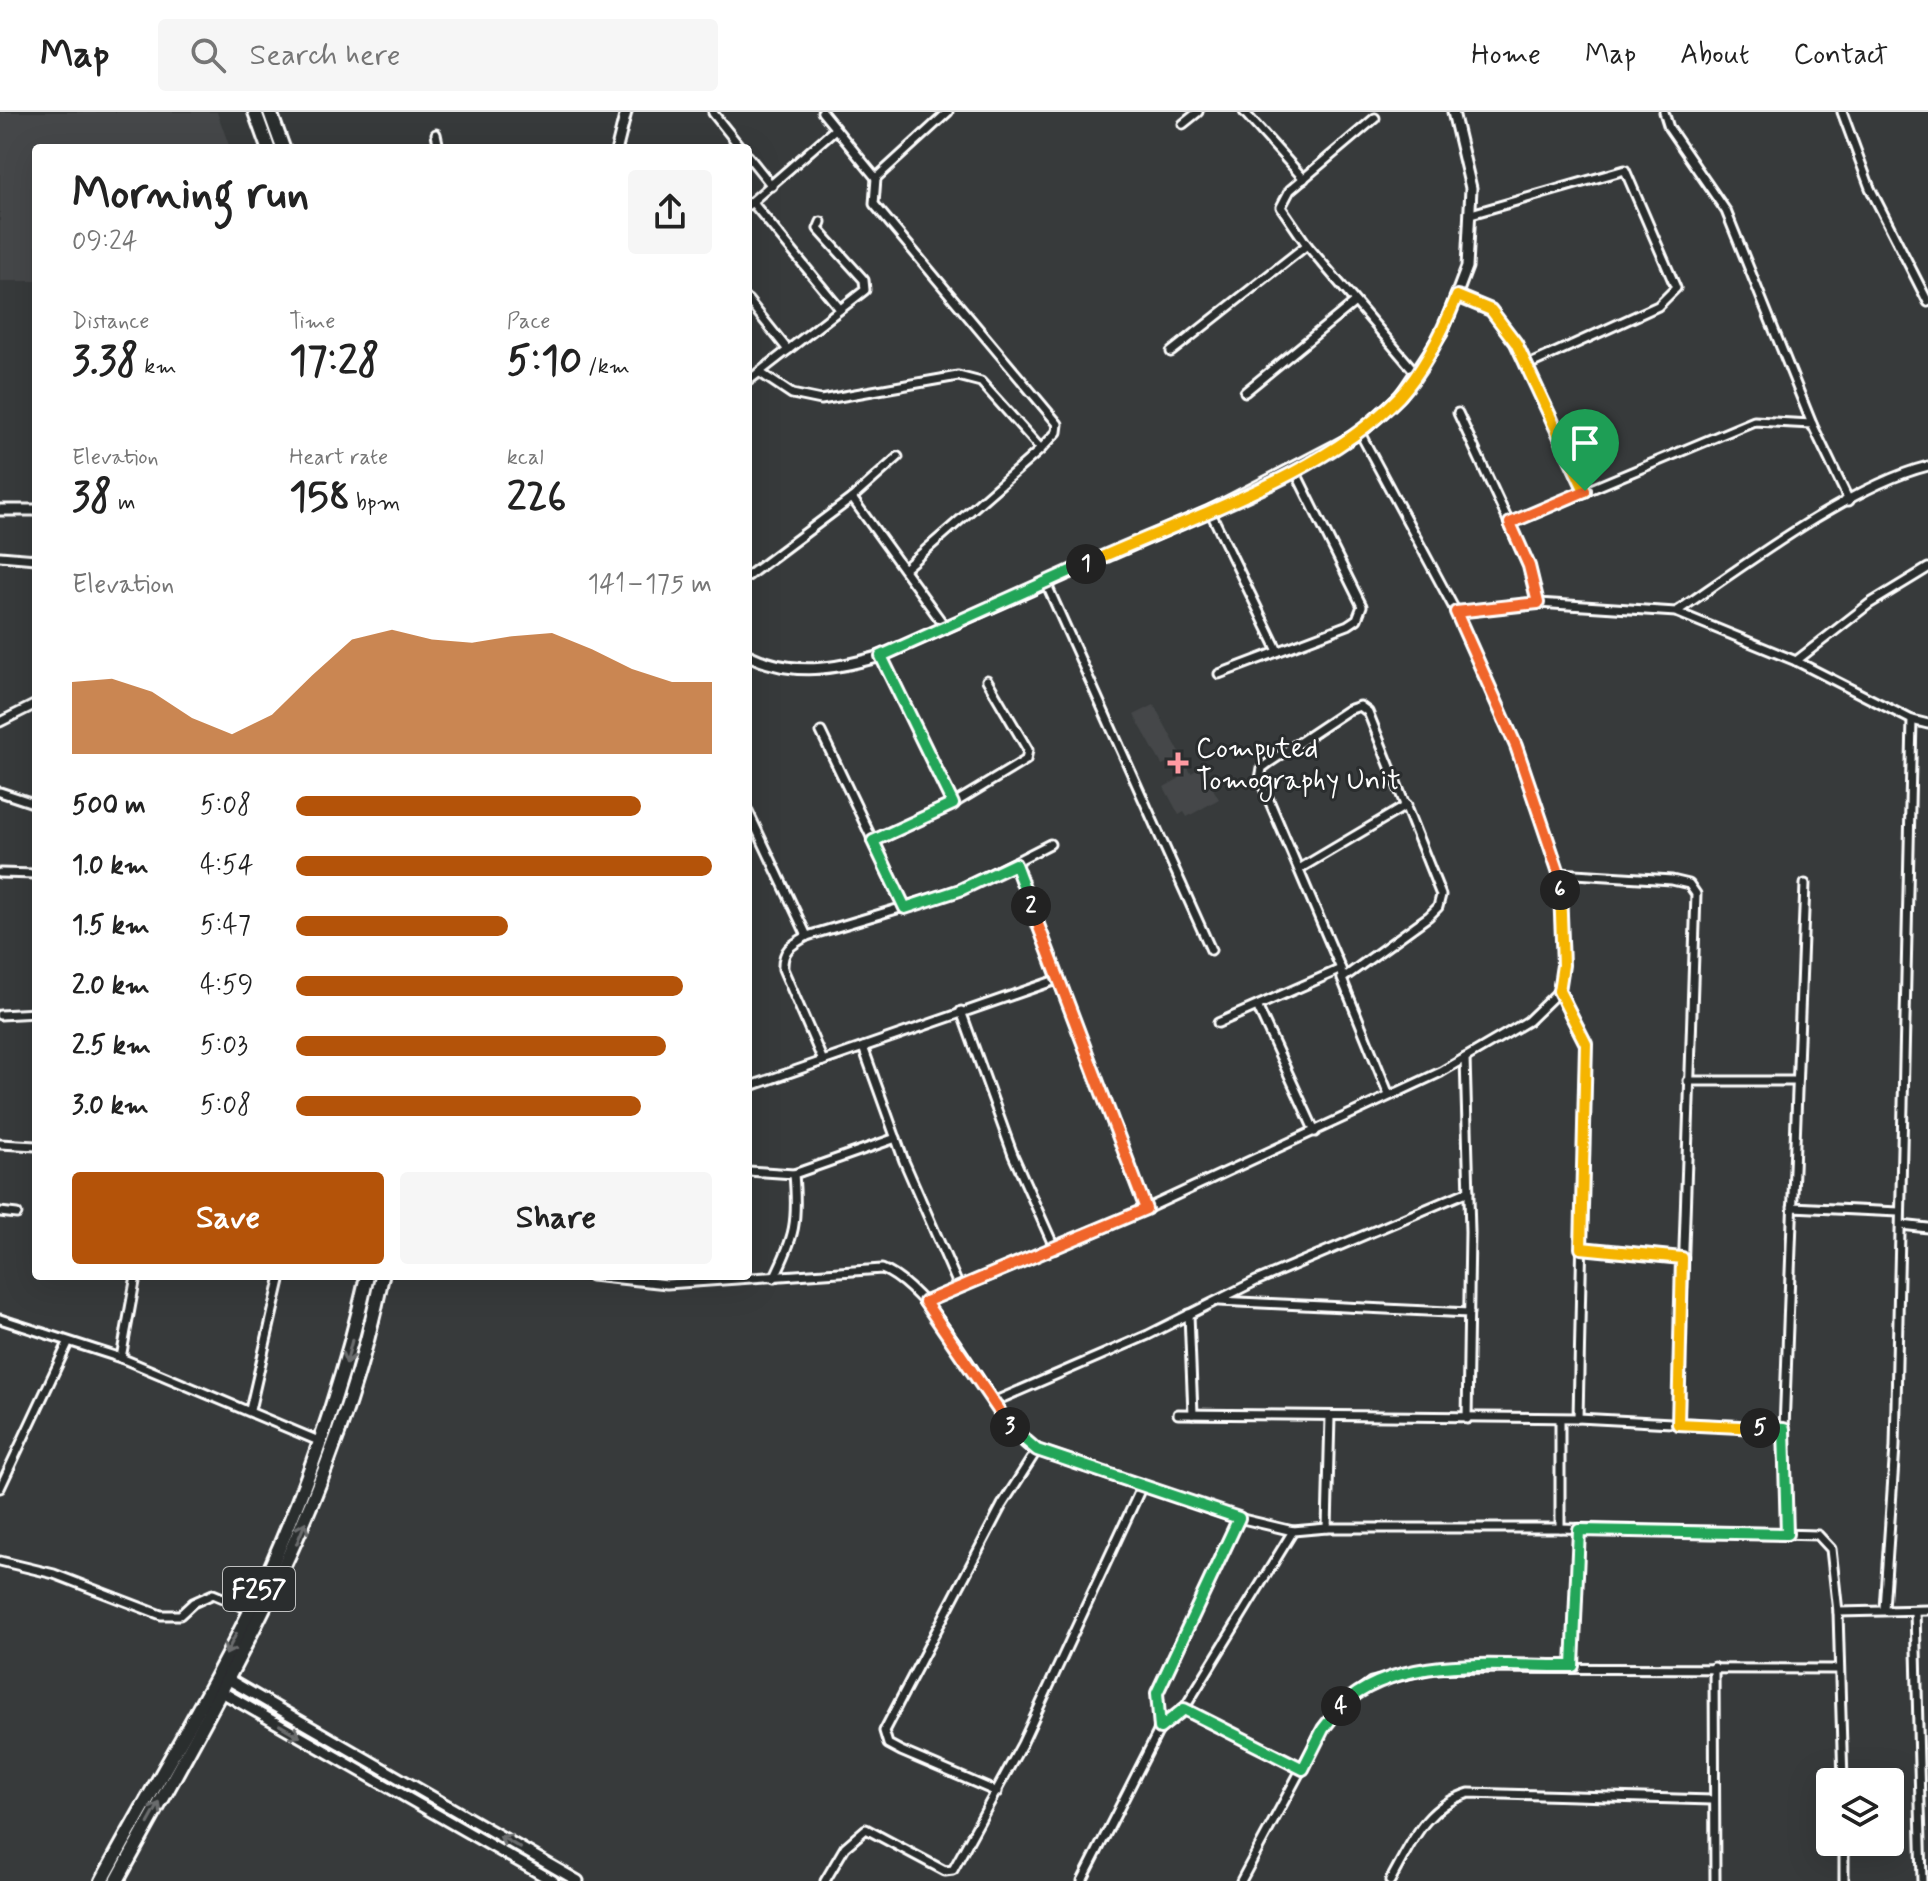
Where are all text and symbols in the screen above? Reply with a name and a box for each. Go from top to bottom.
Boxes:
search box [158,19,718,91]
text: Map [40,31,110,80]
icon: search [186,33,230,77]
text: Search here [250,36,401,75]
text: Home [1471,37,1541,74]
text: Map [1585,37,1636,74]
text: About [1680,37,1749,74]
text: Contact [1793,37,1888,74]
text: Morning run [72,166,309,224]
button: share [628,170,712,254]
text: 09:24 [72,225,138,259]
text: Distance [72,308,149,336]
text: Time [289,308,335,336]
text: Pace [507,308,550,336]
text: 3.38 [72,336,138,388]
text: 17:28 [289,336,380,388]
text: 5:10 [507,336,582,388]
text: km [138,353,176,381]
text: /km [582,353,630,381]
pin [1551,409,1619,491]
icon: arrive [1563,421,1607,465]
text: Elevation [72,444,159,472]
text: Heart rate [289,444,388,472]
text: kcal [507,444,544,472]
text: 38 [72,472,112,524]
text: 158 [289,472,350,524]
text: 226 [507,472,566,524]
text: m [112,489,135,517]
text: bpm [350,489,400,517]
pin: 1 [1066,544,1106,584]
text: 1 [1081,550,1091,578]
text: Elevation [72,568,174,602]
text: 141–175 m [588,568,712,602]
place label: Computed Tomography Unit [1196,731,1400,802]
marker: Computed Tomography Unit [1167,752,1189,774]
text: 500 m [72,789,146,823]
text: 5:08 [200,789,251,823]
text: 1.0 km [72,849,149,883]
text: 4:54 [200,849,253,883]
pin: 6 [1540,870,1580,910]
text: 6 [1554,876,1566,904]
pin: 2 [1011,886,1051,926]
text: 2 [1026,892,1036,920]
text: 1.5 km [72,909,150,943]
text: 5:47 [200,909,251,943]
text: 2.0 km [72,969,150,1003]
text: 4:59 [200,969,253,1003]
text: 2.5 km [72,1029,151,1063]
text: 5:03 [200,1029,248,1063]
text: 3.0 km [72,1089,149,1123]
text: 5:08 [200,1089,251,1123]
button: Save [72,1172,384,1264]
button: Share [400,1172,712,1264]
one-way arrow [340,1338,355,1364]
pin: 3 [990,1407,1030,1447]
pin: 5 [1740,1408,1780,1448]
text: 3 [1005,1413,1015,1441]
text: 5 [1753,1414,1767,1442]
one-way arrow [294,1521,309,1546]
road number: F257 [223,1567,295,1611]
one-way arrow [223,1632,239,1656]
pin: 4 [1321,1686,1361,1726]
text: 4 [1335,1692,1347,1720]
one-way arrow [277,1724,301,1739]
map controls [1816,1768,1904,1856]
button: layers [1816,1768,1904,1856]
one-way arrow [147,1801,163,1825]
one-way arrow [499,1834,522,1850]

